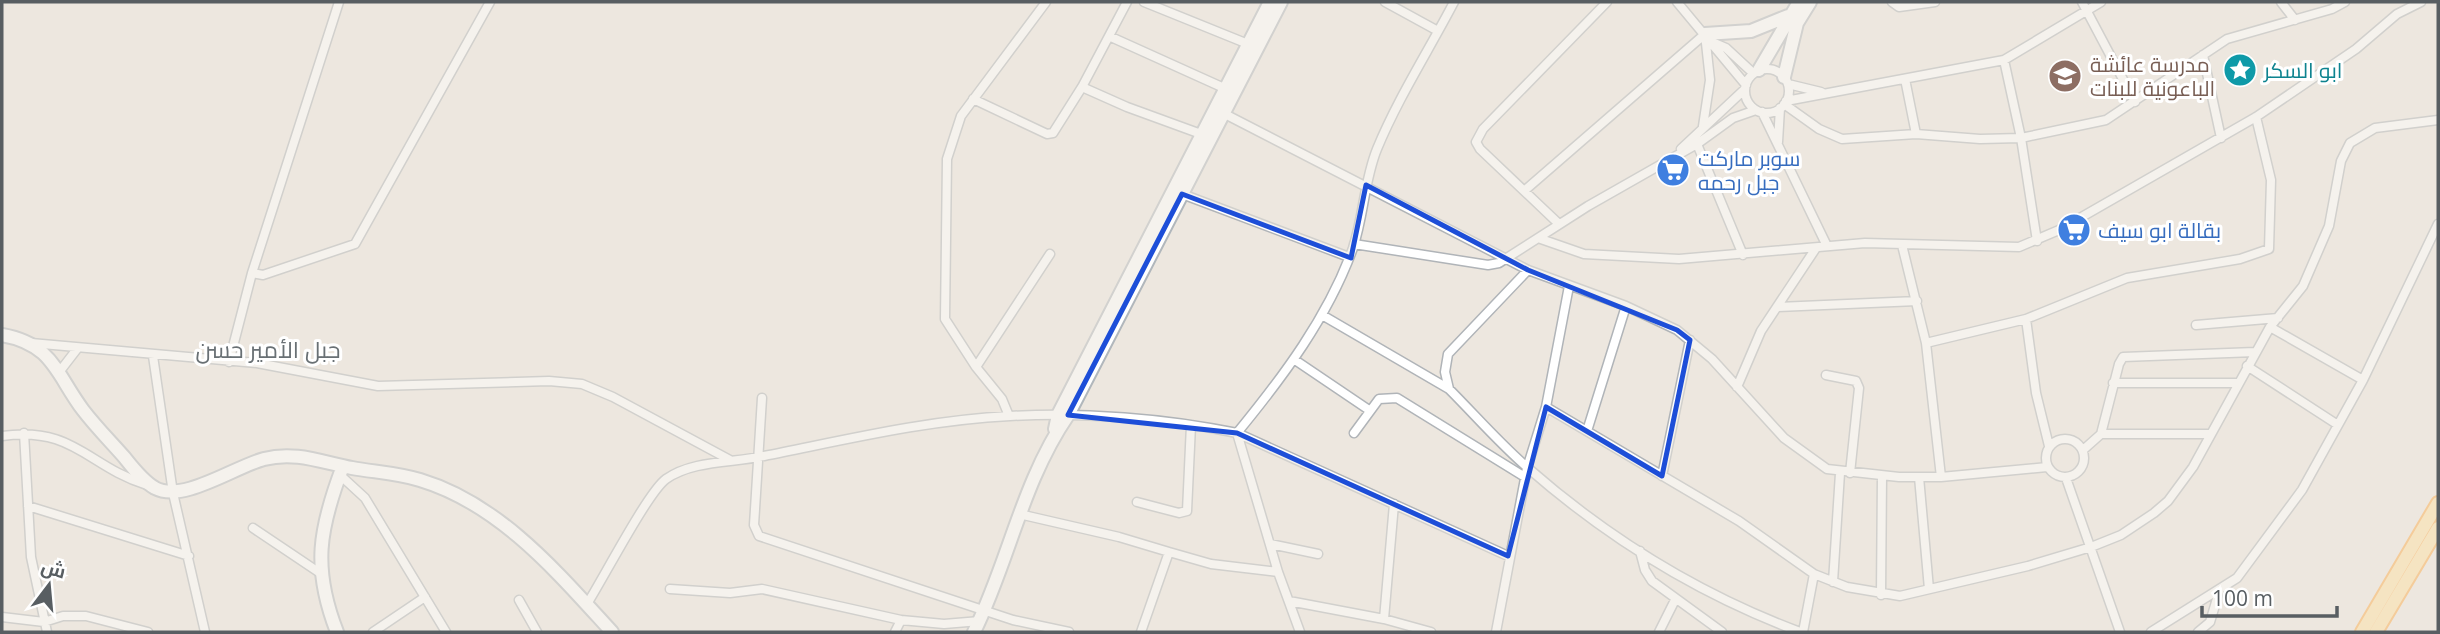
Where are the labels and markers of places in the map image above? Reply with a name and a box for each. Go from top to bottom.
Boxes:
place label: مدرسة عائشة الباعونية للبنات [2090,50,2215,102]
place icon: ابو السكر [2221,51,2259,89]
place label: ابو السكر [2263,56,2342,84]
school or university icon: مدرسة عائشة الباعونية للبنات [2046,57,2084,95]
place label: سوبر ماركت جبل رحمه [1698,144,1800,196]
supermarket icon: سوبر ماركت جبل رحمه [1654,151,1692,189]
supermarket icon: بقالة ابو سيف [2055,211,2093,249]
place label: بقالة ابو سيف [2098,216,2221,244]

